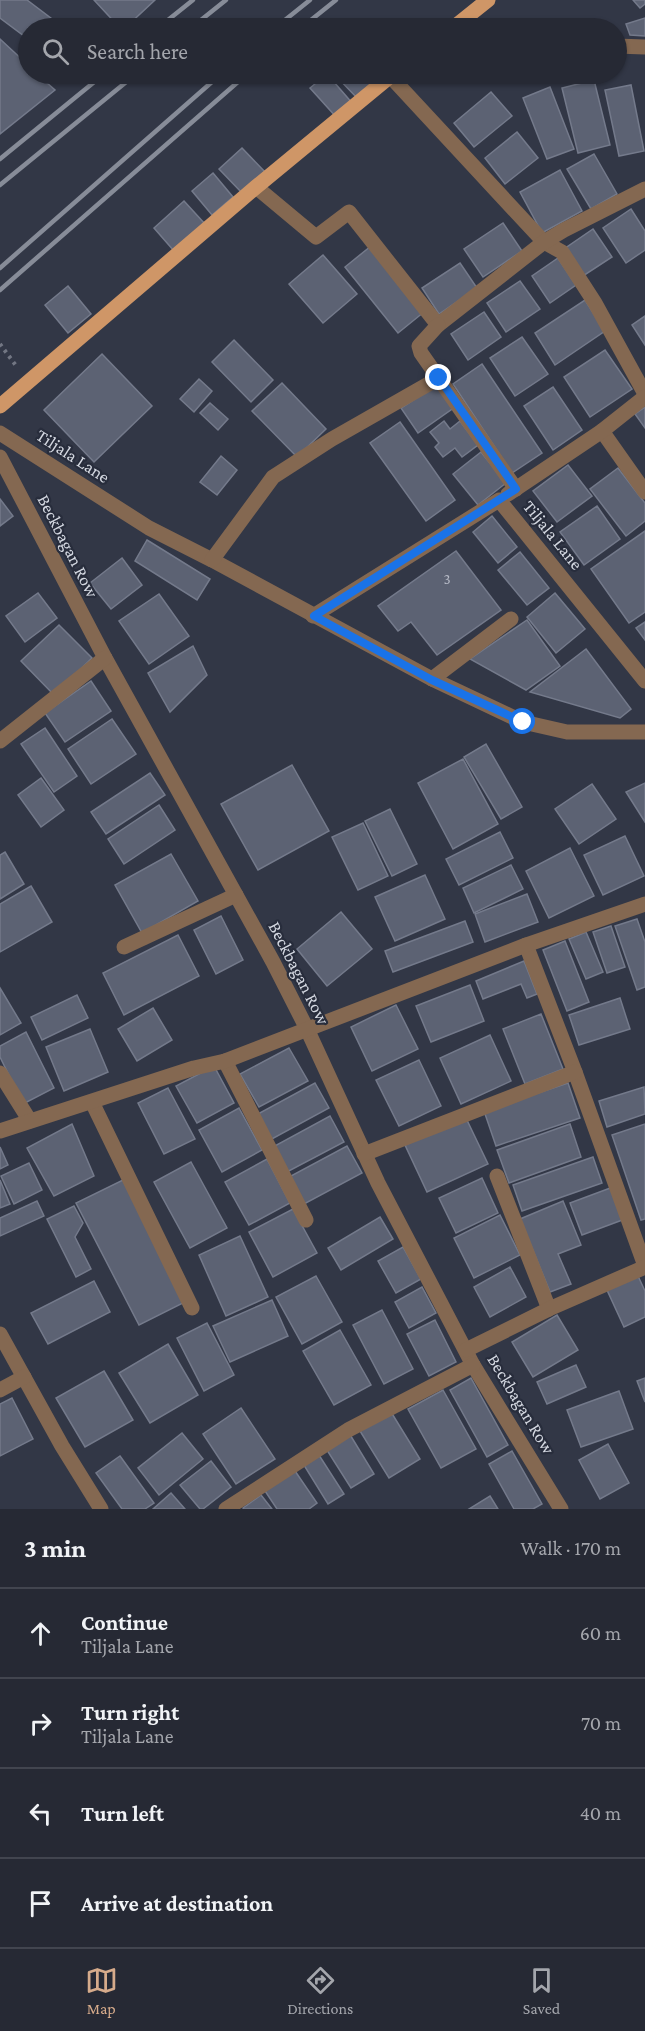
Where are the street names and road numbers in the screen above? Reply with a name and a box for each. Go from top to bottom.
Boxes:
street label: Tiljala Lane [32,425,113,488]
street label: Beckbagan Row [33,491,103,602]
street label: Tiljala Lane [518,496,587,574]
street label: Beckbagan Row [264,918,334,1029]
street label: Beckbagan Row [483,1350,559,1458]

